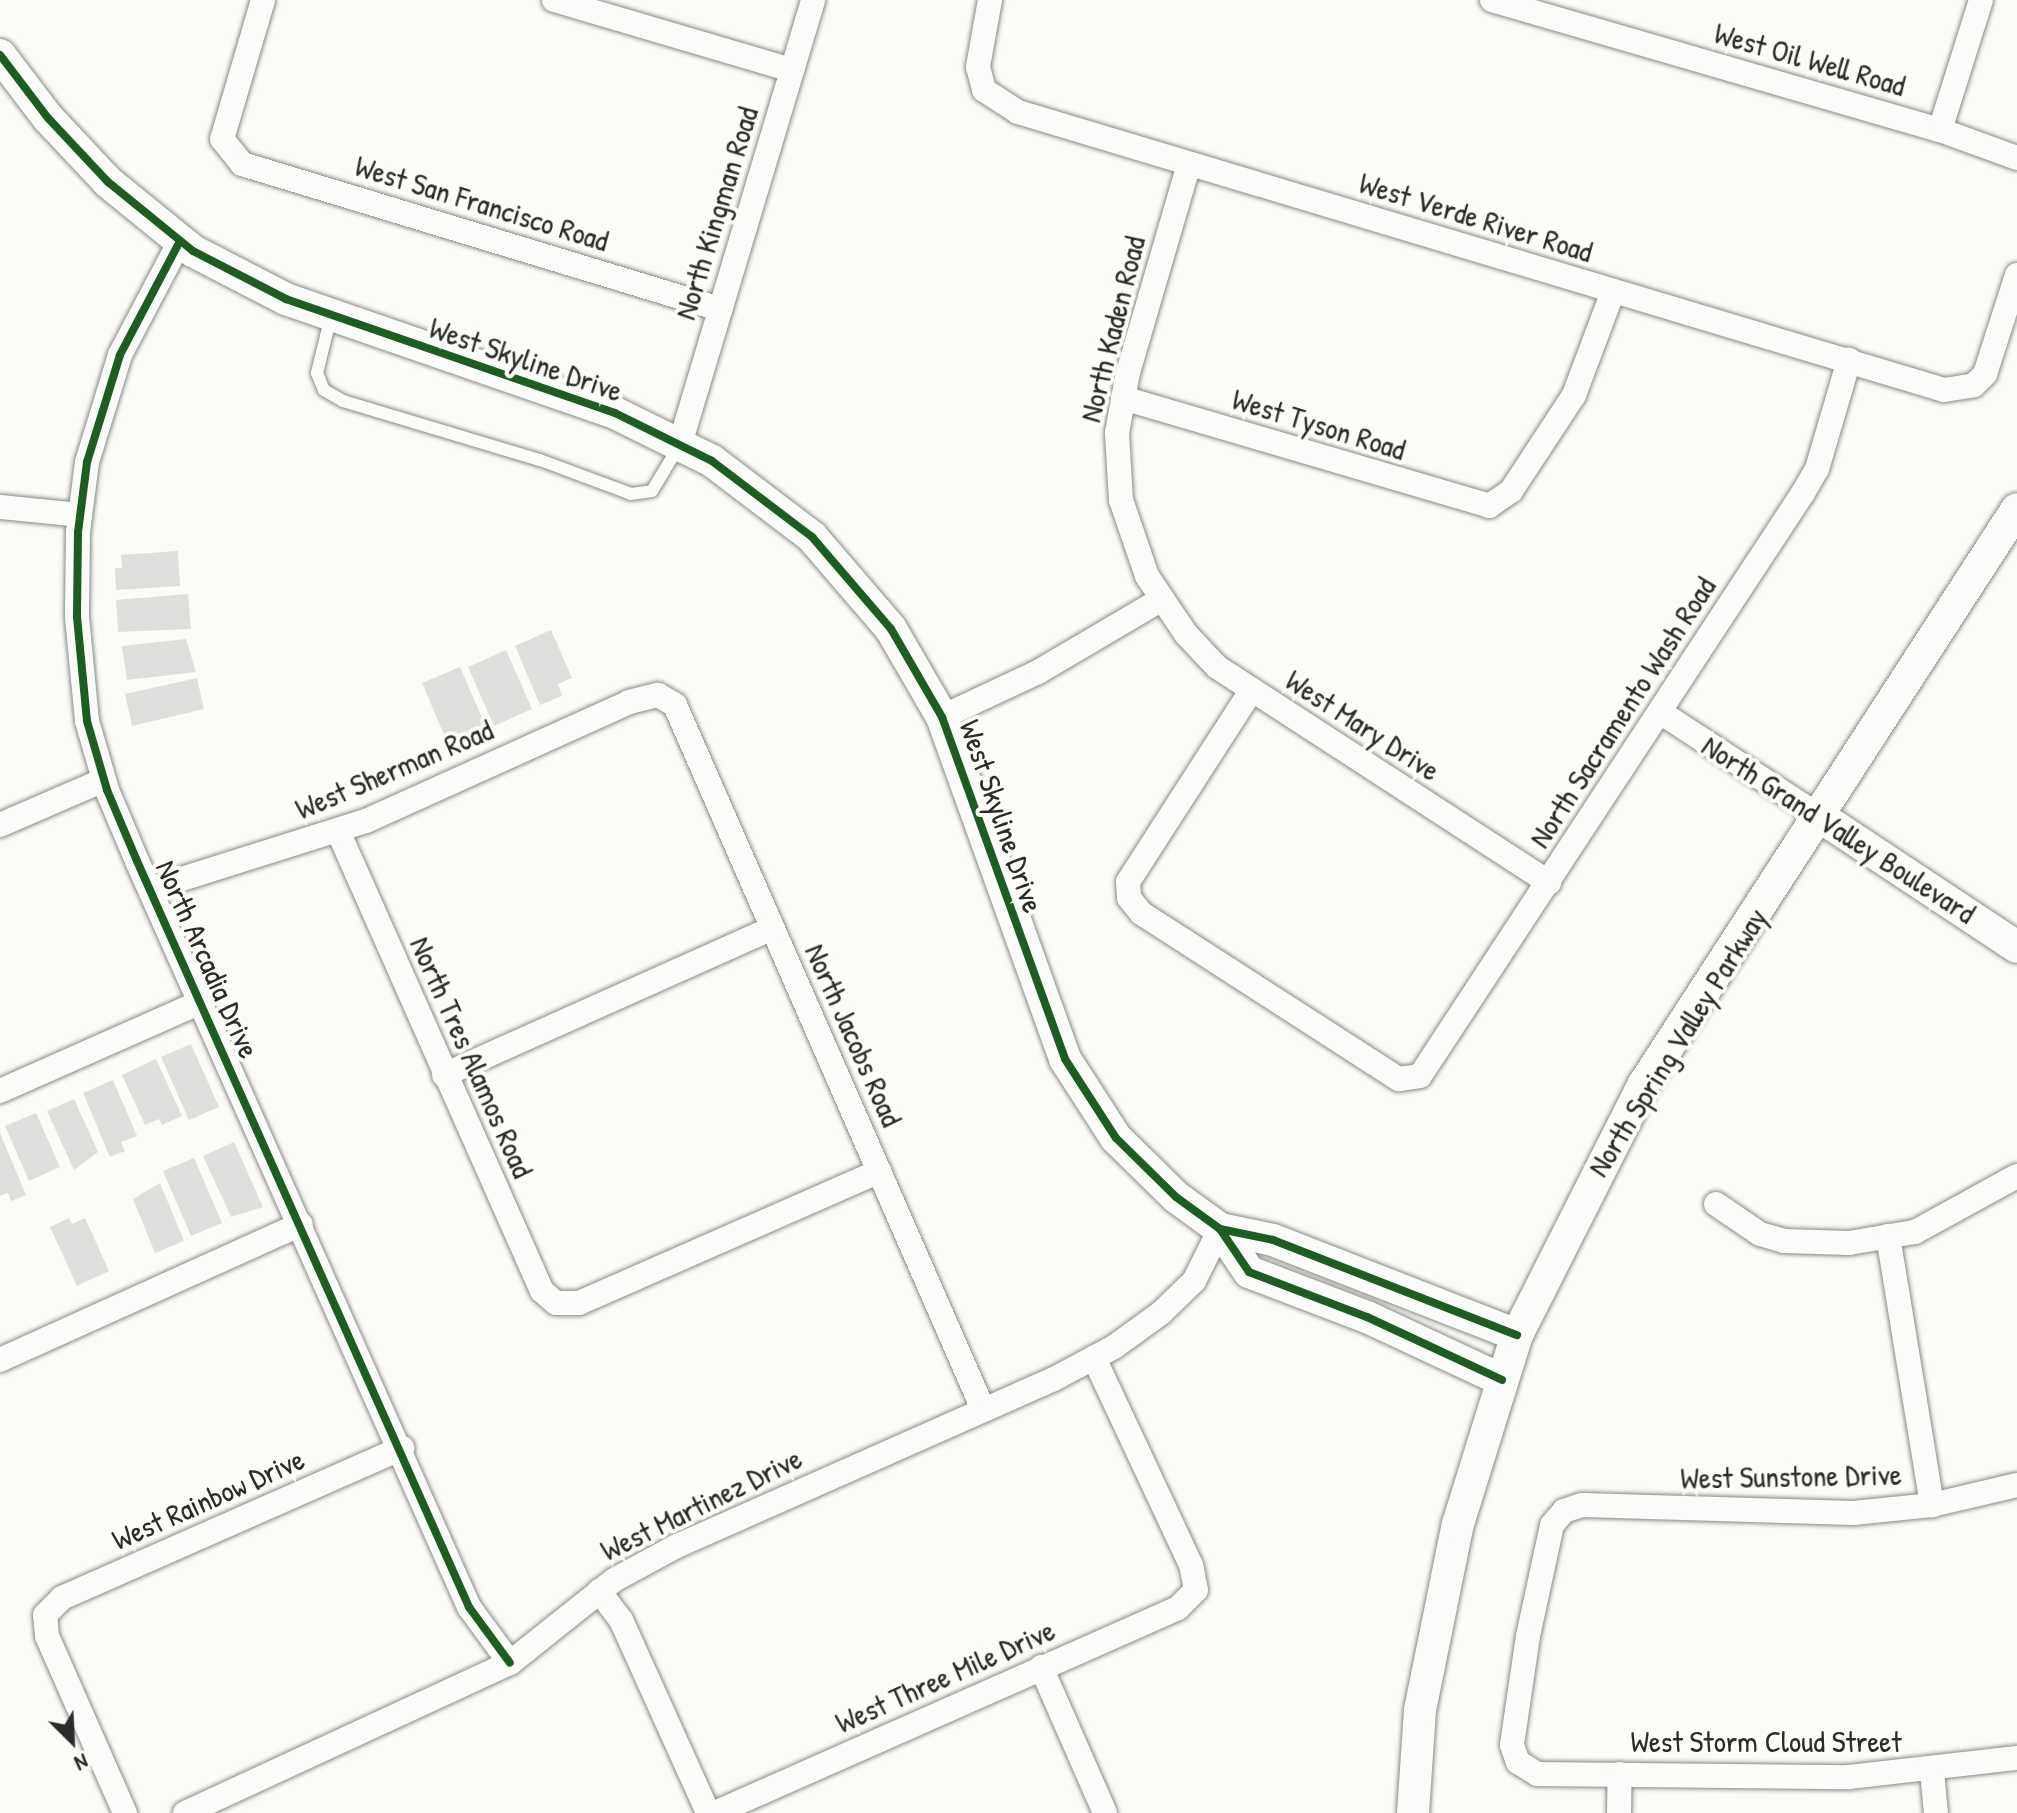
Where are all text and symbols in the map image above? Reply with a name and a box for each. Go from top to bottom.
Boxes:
street label: West Oil Well Road [1710,15,1910,103]
street label: North Kingman Road [667,102,765,324]
street label: West San Francisco Road [351,147,613,259]
street label: West Verde River Road [1355,164,1597,270]
street label: North Kaden Road [1072,232,1152,426]
street label: West Skyline Drive [425,309,627,409]
street label: West Tyson Road [1228,381,1410,467]
street label: North Sacramento Wash Road [1521,570,1723,854]
street label: West Mary Drive [1279,662,1447,788]
street label: West Sherman Road [290,711,498,827]
street label: West Skyline Drive [952,715,1052,917]
street label: North Grand Valley Boulevard [1696,727,1982,931]
street label: North Arcadia Drive [148,855,268,1063]
street label: North Spring Valley Parkway [1580,901,1774,1183]
street label: North Tres Alamos Road [403,931,541,1183]
street label: North Jacobs Road [798,938,910,1132]
street label: West Martinez Drive [595,1440,807,1568]
street label: West Rainbow Drive [106,1441,310,1557]
street label: West Sunstone Drive [1680,1456,1902,1496]
street label: West Three Mile Drive [830,1612,1060,1740]
north arrow [32,1701,112,1781]
street label: West Storm Cloud Street [1630,1723,1902,1759]
text: N [70,1747,93,1779]

